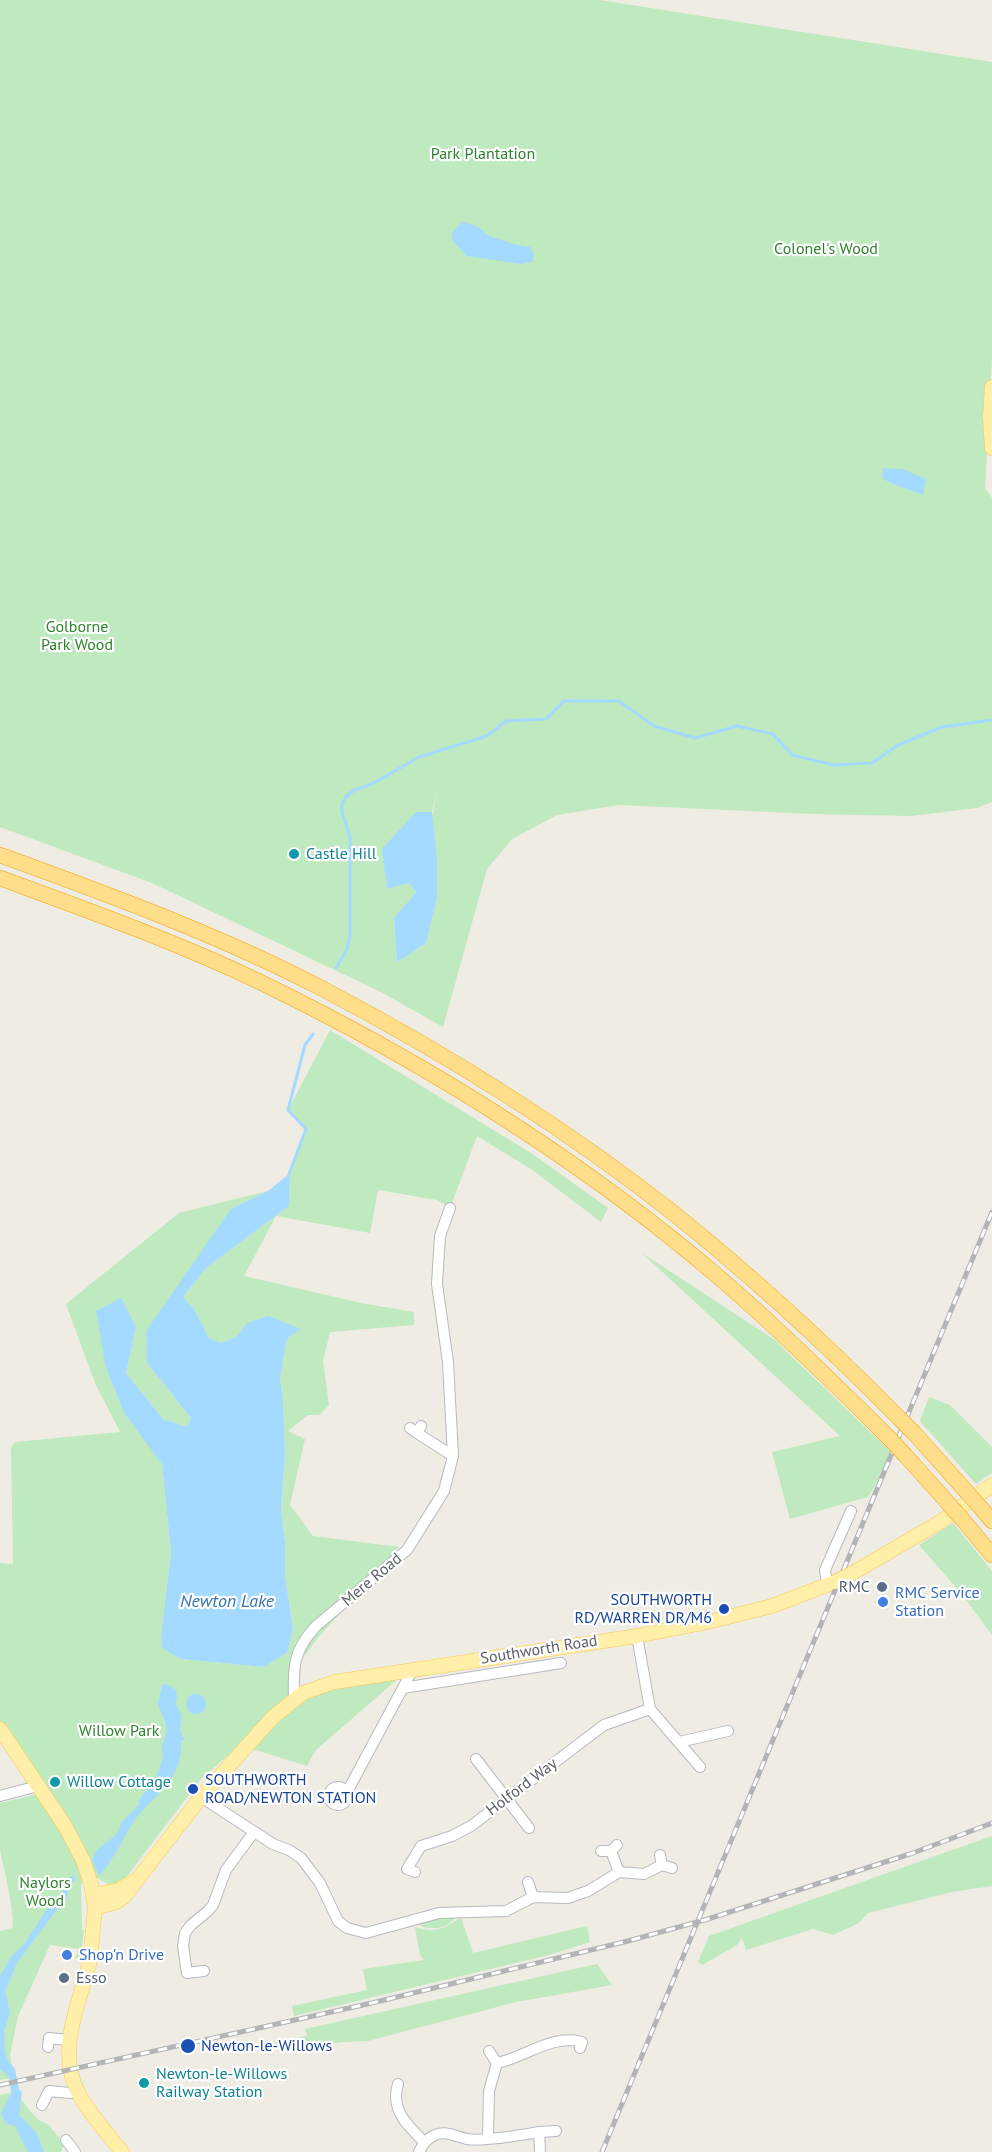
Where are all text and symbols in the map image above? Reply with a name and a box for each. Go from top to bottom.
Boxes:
park label: Park Plantation [431,144,535,164]
park label: Colonel's Wood [774,239,878,259]
park label: Golborne Park Wood [41,617,113,655]
place label: Castle Hill [306,844,376,864]
marker: Castle Hill [287,847,301,861]
street label: Mere Road [338,1549,406,1611]
place label: RMC [839,1577,870,1597]
marker: RMC [875,1580,889,1594]
place label: RMC Service Station [895,1583,980,1621]
place label: SOUTHWORTH RD/WARREN DR/M6 [575,1590,712,1628]
water label: Newton Lake [180,1591,274,1613]
marker: RMC Service Station [876,1595,890,1609]
marker: SOUTHWORTH RD/WARREN DR/M6 [717,1602,731,1616]
street label: Southworth Road [479,1631,599,1669]
park label: Willow Park [79,1721,159,1741]
street label: Holford Way [483,1754,561,1820]
place label: SOUTHWORTH ROAD/NEWTON STATION [205,1770,376,1808]
place label: Willow Cottage [67,1772,171,1792]
marker: Willow Cottage [48,1775,62,1789]
marker: SOUTHWORTH ROAD/NEWTON STATION [186,1782,200,1796]
park label: Naylors Wood [19,1873,71,1911]
place label: Shop'n Drive [79,1945,164,1965]
marker: Shop'n Drive [60,1948,74,1962]
place label: Esso [76,1968,107,1988]
marker: Esso [57,1971,71,1985]
place label: Newton-le-Willows [201,2036,332,2056]
marker: Newton-le-Willows [179,2037,197,2055]
place label: Newton-le-Willows Railway Station [156,2064,287,2102]
marker: Newton-le-Willows Railway Station [137,2076,151,2090]

